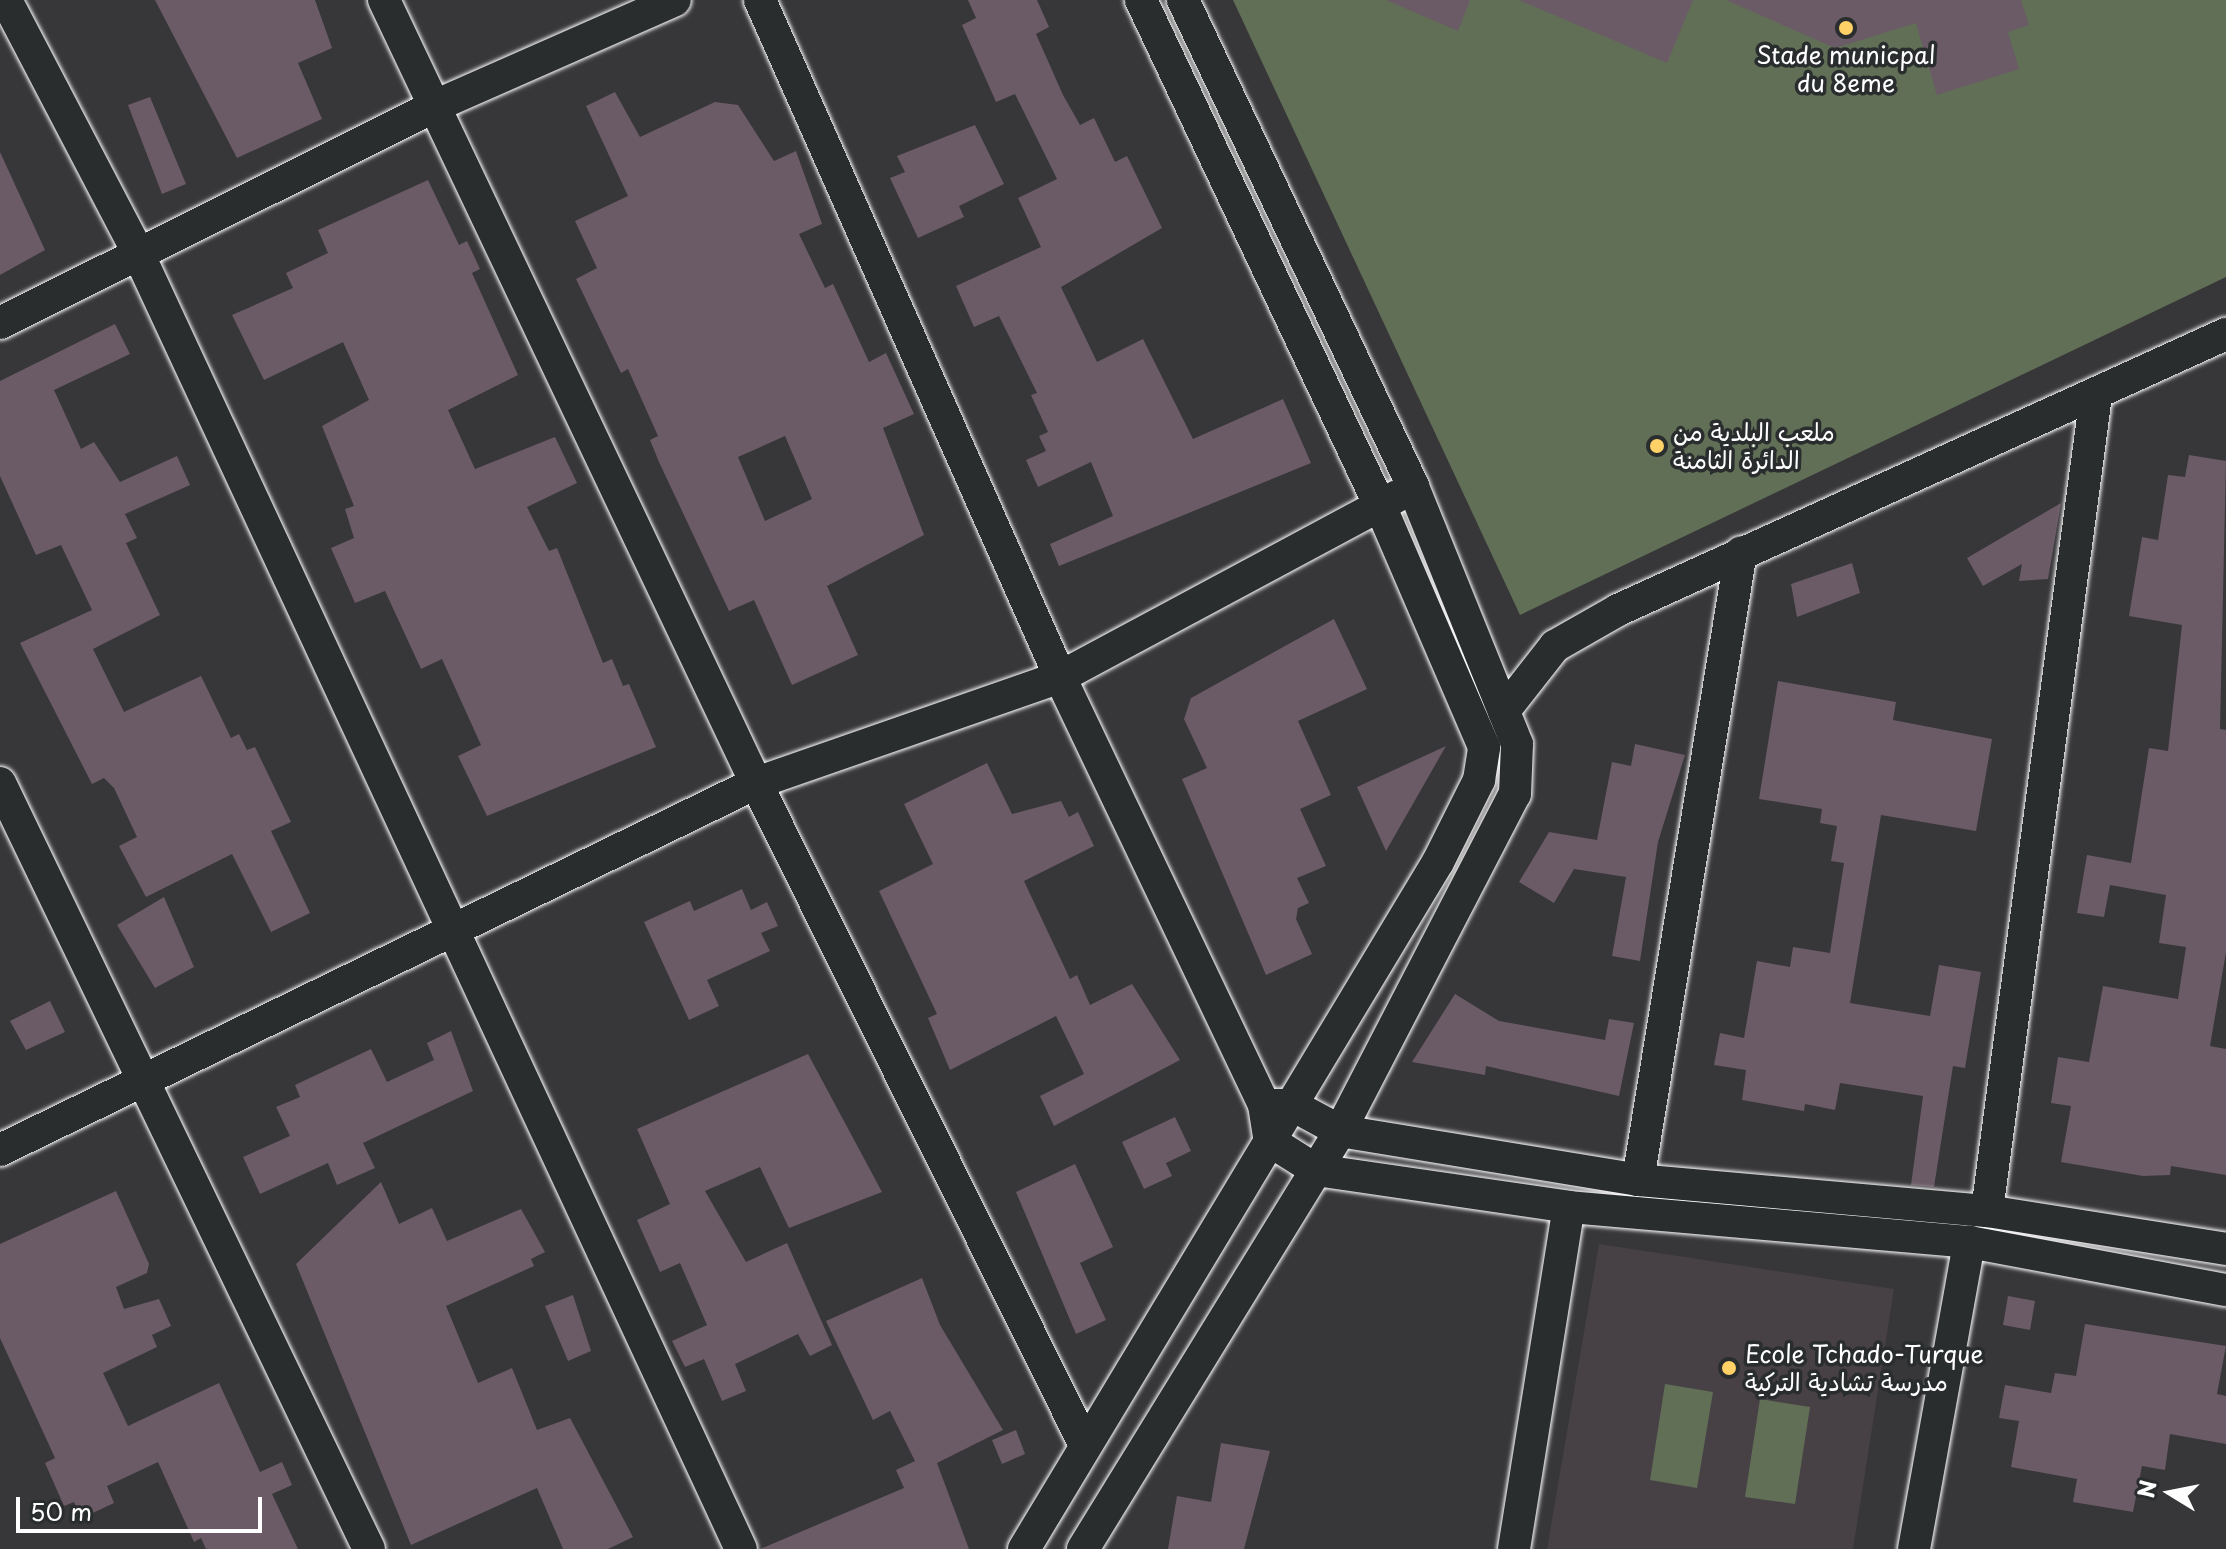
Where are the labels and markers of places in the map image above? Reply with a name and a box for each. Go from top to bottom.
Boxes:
marker: Stade municpal du 8eme [1837,19,1855,37]
place label: Stade municpal du 8eme [1756,41,1936,97]
place label: ملعب البلدية من الدائرة الثامنة [1673,418,1835,474]
marker: ملعب البلدية من الدائرة الثامنة [1648,437,1666,455]
place label: Ecole Tchado-Turque مدرسة تشادية التركية [1745,1340,1984,1396]
marker: Ecole Tchado-Turque مدرسة تشادية التركية [1720,1359,1738,1377]

